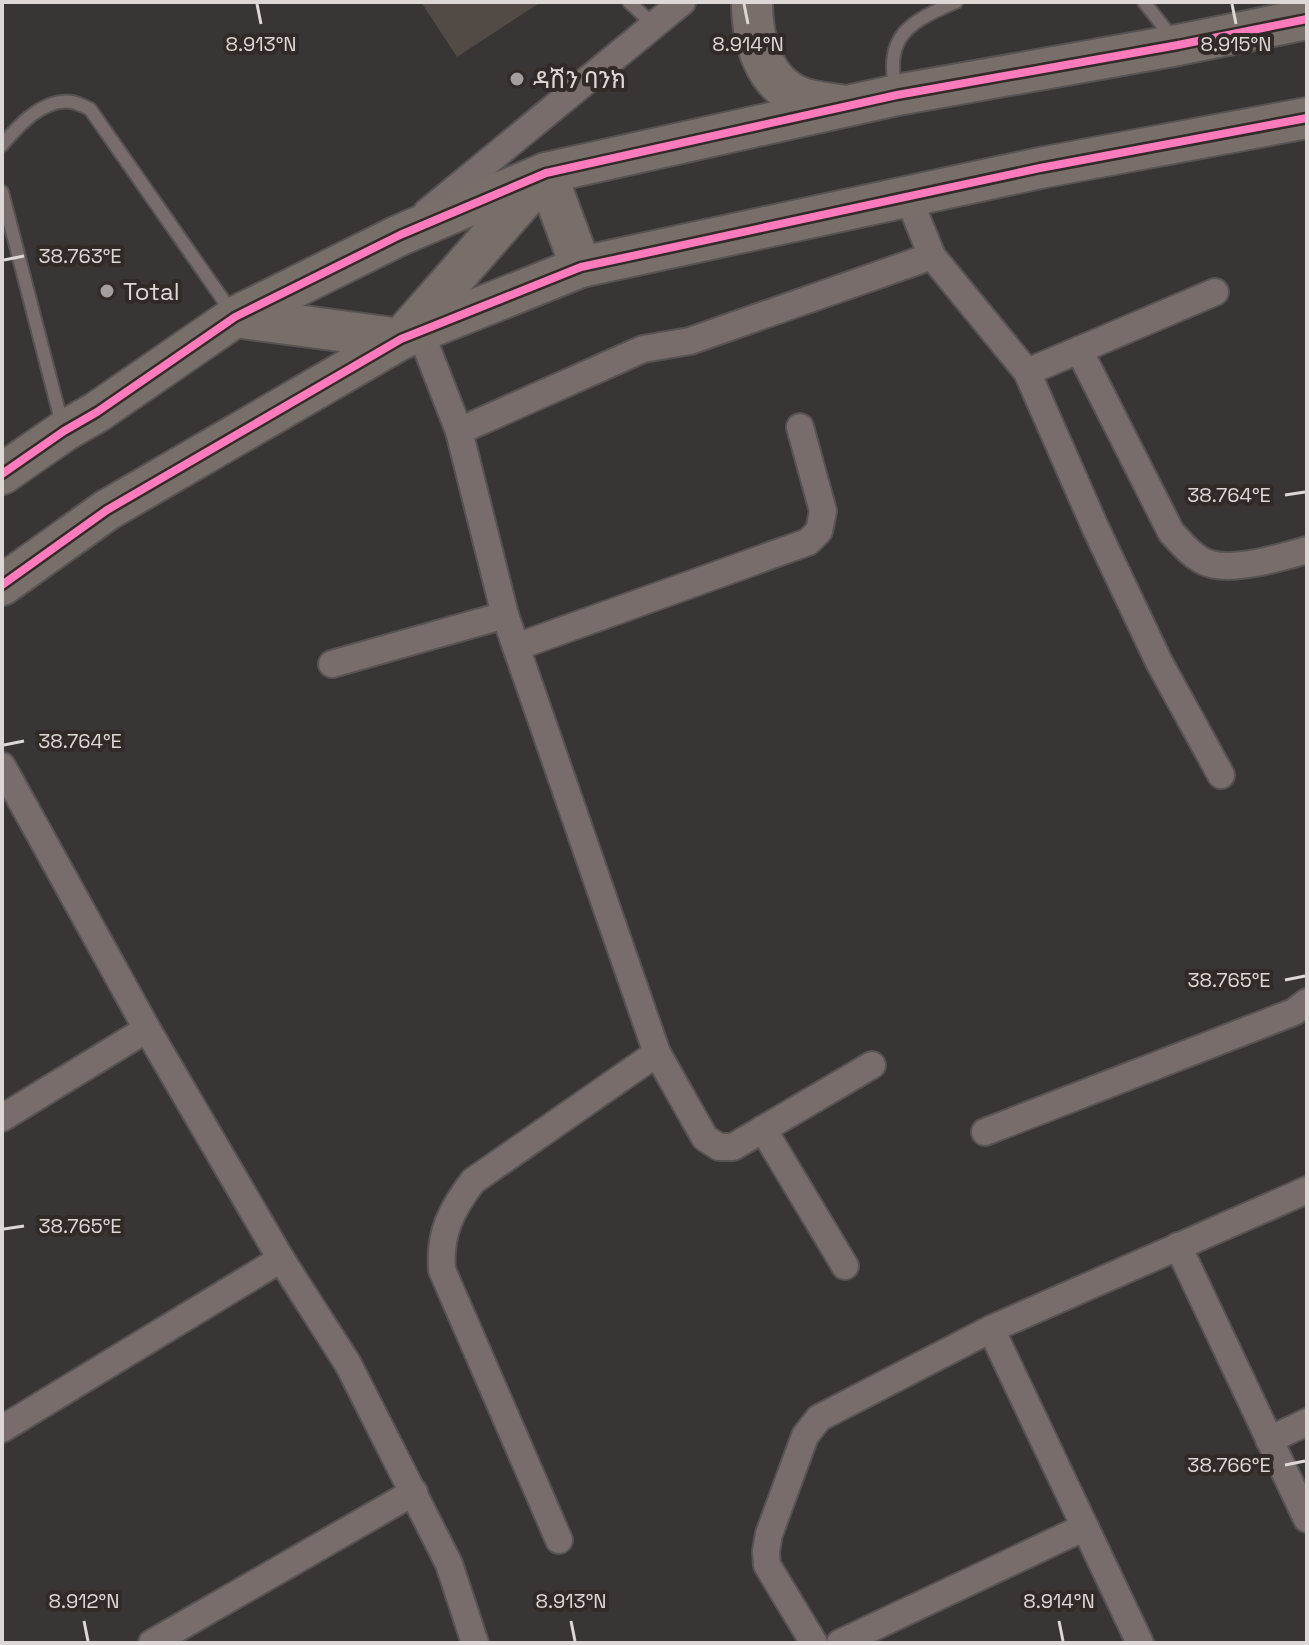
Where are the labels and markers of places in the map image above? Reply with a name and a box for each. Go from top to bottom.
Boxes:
place label: ዳሽን ባንክ [533,64,626,95]
marker: ዳሽን ባንክ [508,70,526,88]
place label: Total [123,276,180,307]
marker: Total [98,282,116,300]

